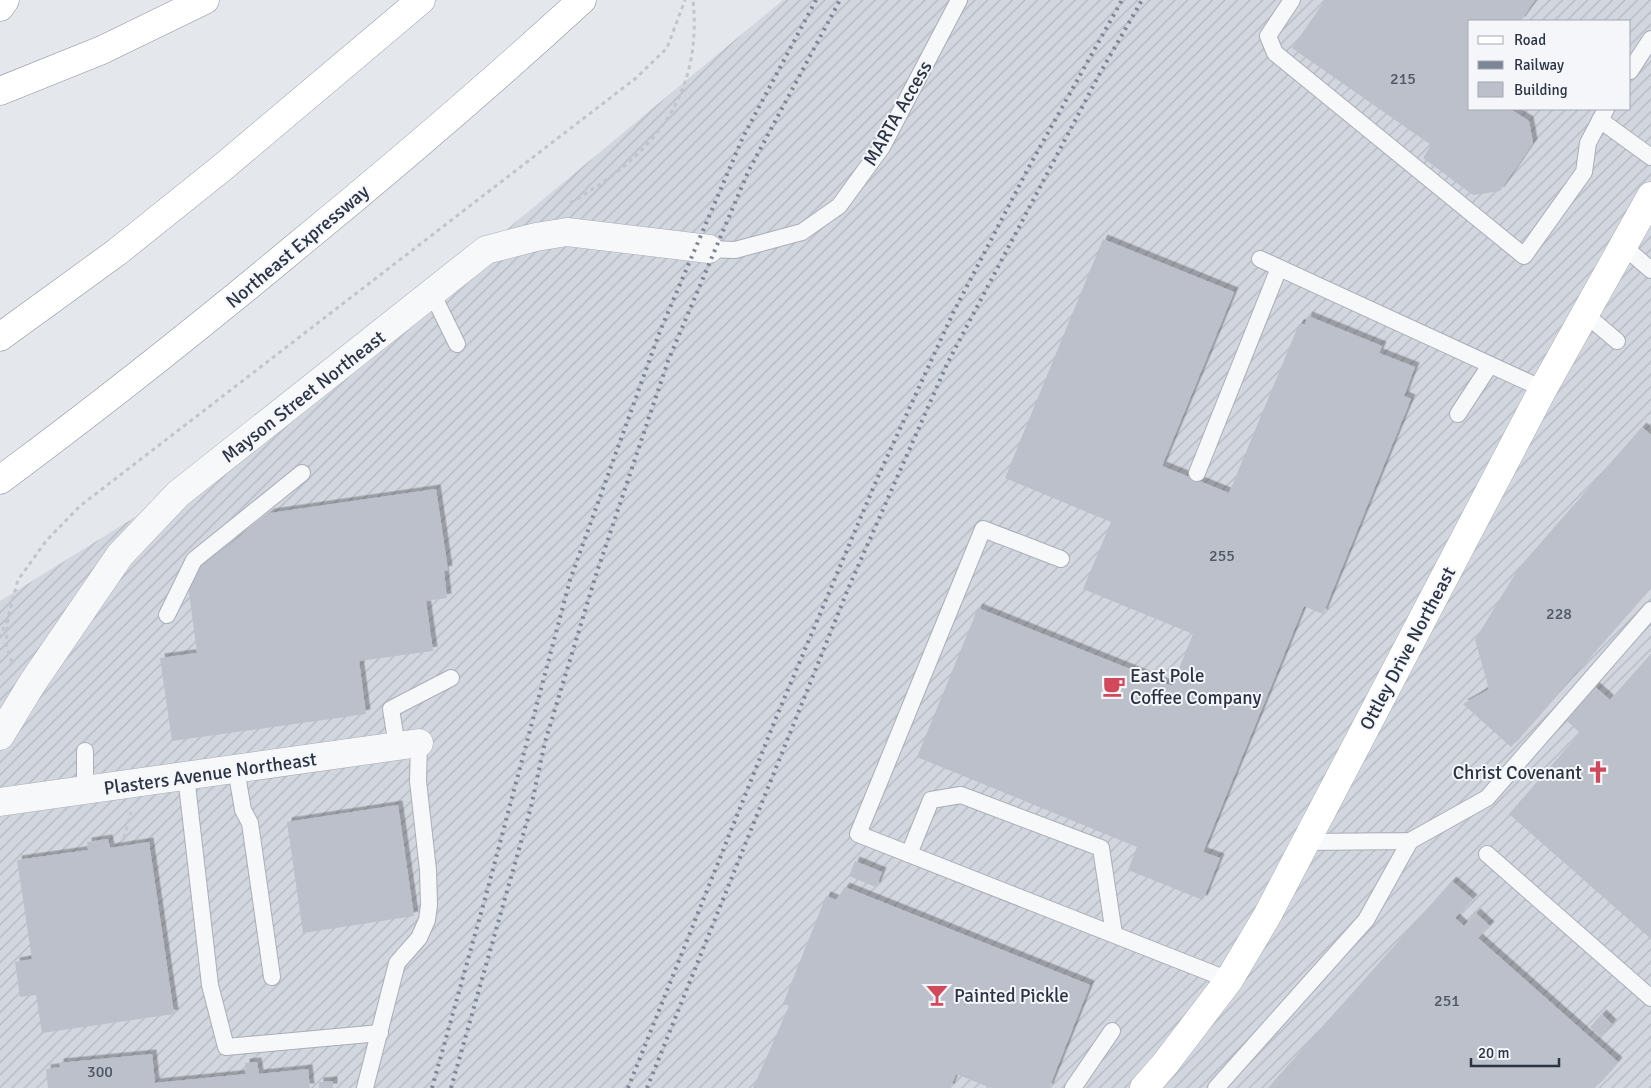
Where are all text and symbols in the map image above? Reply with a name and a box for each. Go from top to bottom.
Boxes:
legend [1468,20,1631,110]
text: Road [1514,31,1546,49]
text: Railway [1514,56,1564,74]
street label: MARTA Access [858,57,938,170]
house number: 215 [1390,69,1416,89]
text: Building [1514,81,1568,99]
street label: Northeast Expressway [221,180,374,314]
street label: Mayson Street Northeast [217,325,391,468]
house number: 255 [1209,546,1235,566]
street label: Ottley Drive Northeast [1355,562,1461,734]
house number: 228 [1546,604,1572,624]
place label: East Pole Coffee Company [1130,664,1261,710]
cafe icon: East Pole Coffee Company [1101,673,1127,699]
street label: Plasters Avenue Northeast [102,747,318,801]
church icon: Christ Covenant [1585,759,1611,785]
place label: Christ Covenant [1453,761,1582,785]
bar icon: Painted Pickle [924,982,950,1008]
place label: Painted Pickle [954,984,1069,1008]
house number: 251 [1434,991,1460,1011]
scale bar [1471,1036,1558,1068]
text: 20 m [1478,1044,1509,1062]
house number: 300 [87,1062,113,1082]

